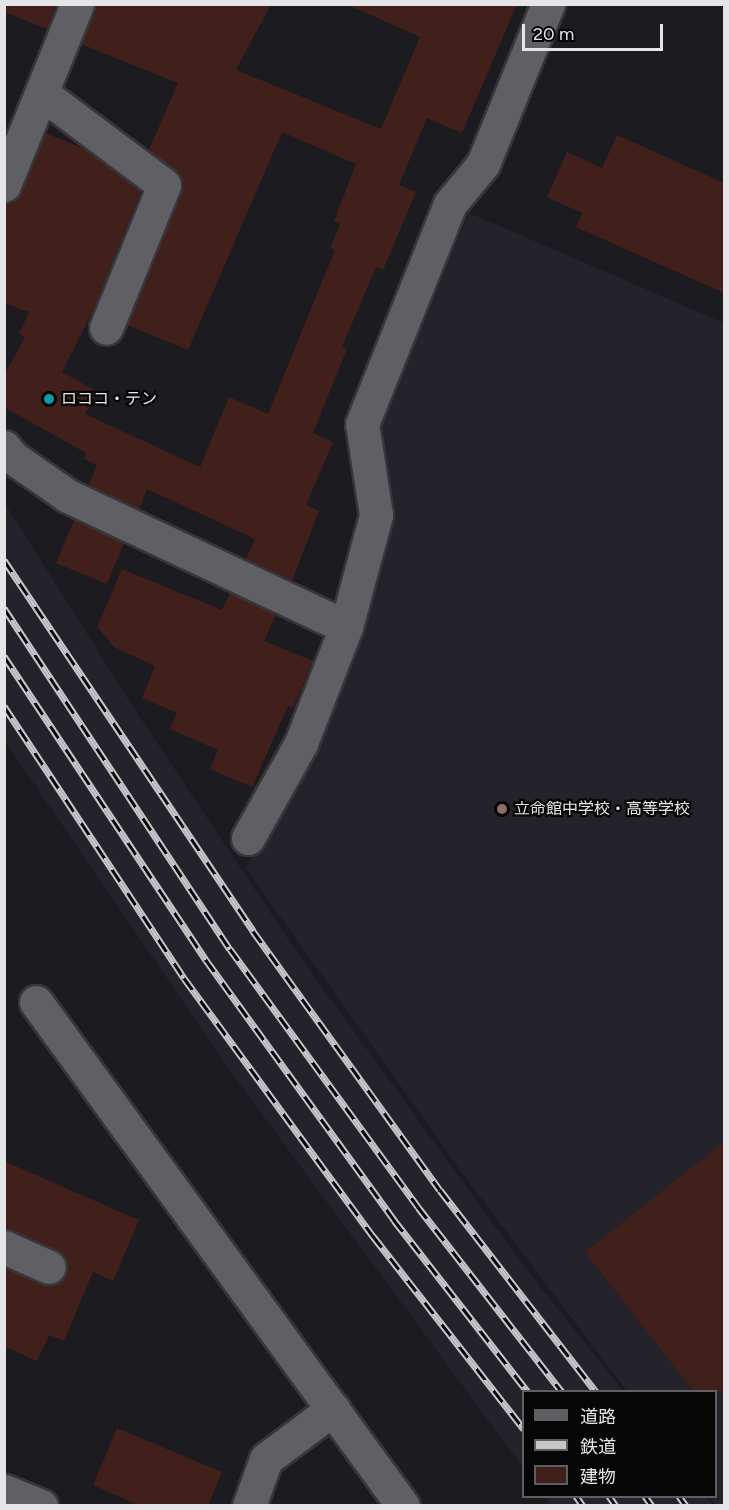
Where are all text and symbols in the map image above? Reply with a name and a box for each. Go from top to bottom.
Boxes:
scale bar [525,12,666,50]
text: 20 m [533,23,574,45]
place label: ロココ・テン [61,389,157,409]
marker: ロココ・テン [42,392,56,406]
place label: 立命館中学校・高等学校 [514,799,690,819]
marker: 立命館中学校・高等学校 [495,802,509,816]
legend [522,1390,717,1498]
text: 道路 [580,1406,616,1428]
text: 鉄道 [580,1436,616,1458]
text: 建物 [580,1466,616,1488]

